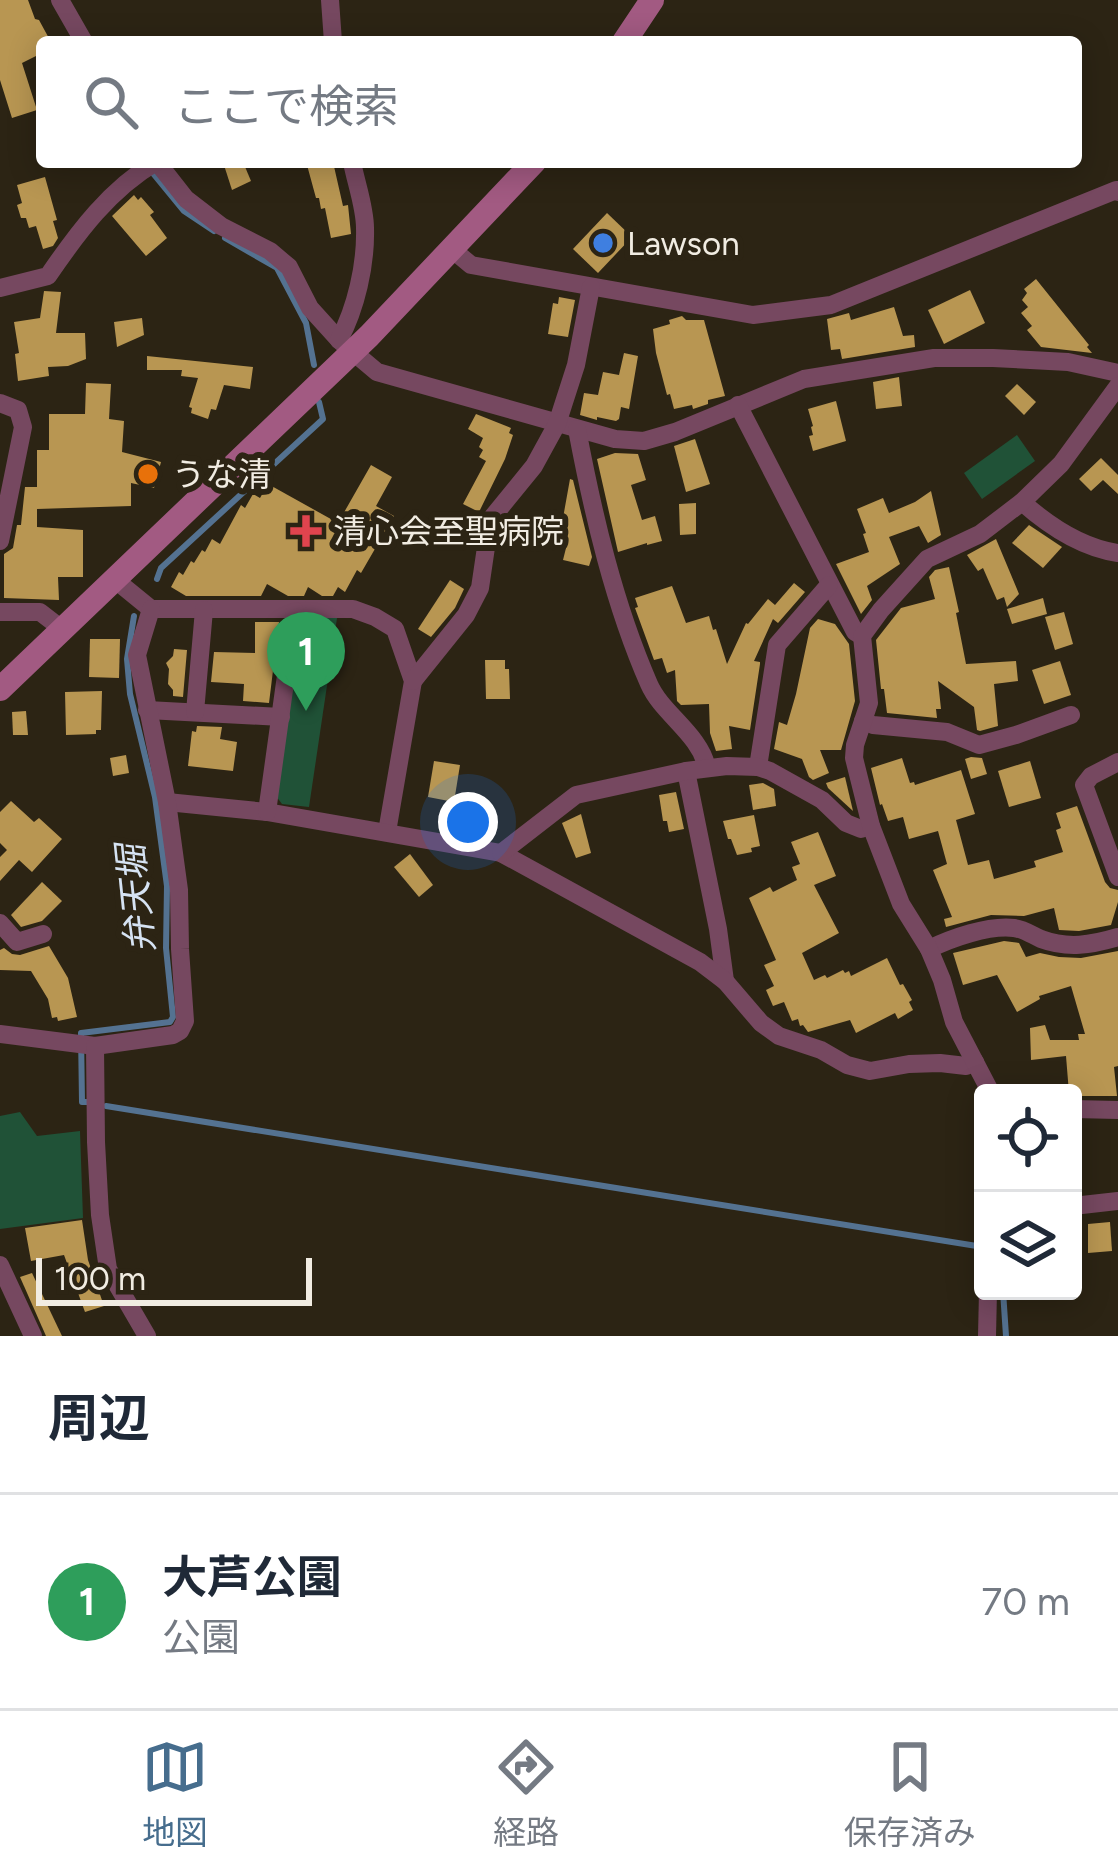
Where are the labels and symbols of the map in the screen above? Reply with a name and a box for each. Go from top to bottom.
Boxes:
place label: Lawson [627,224,740,263]
marker: Lawson [590,230,616,256]
place label: うな清 [172,455,271,494]
marker: うな清 [135,461,161,487]
place label: 清心会至聖病院 [333,512,564,551]
marker: 清心会至聖病院 [290,515,322,547]
pin: 1 [267,612,345,711]
your location [438,792,498,852]
water label: 弁天堀 [108,838,163,955]
scale bar [36,1252,312,1305]

